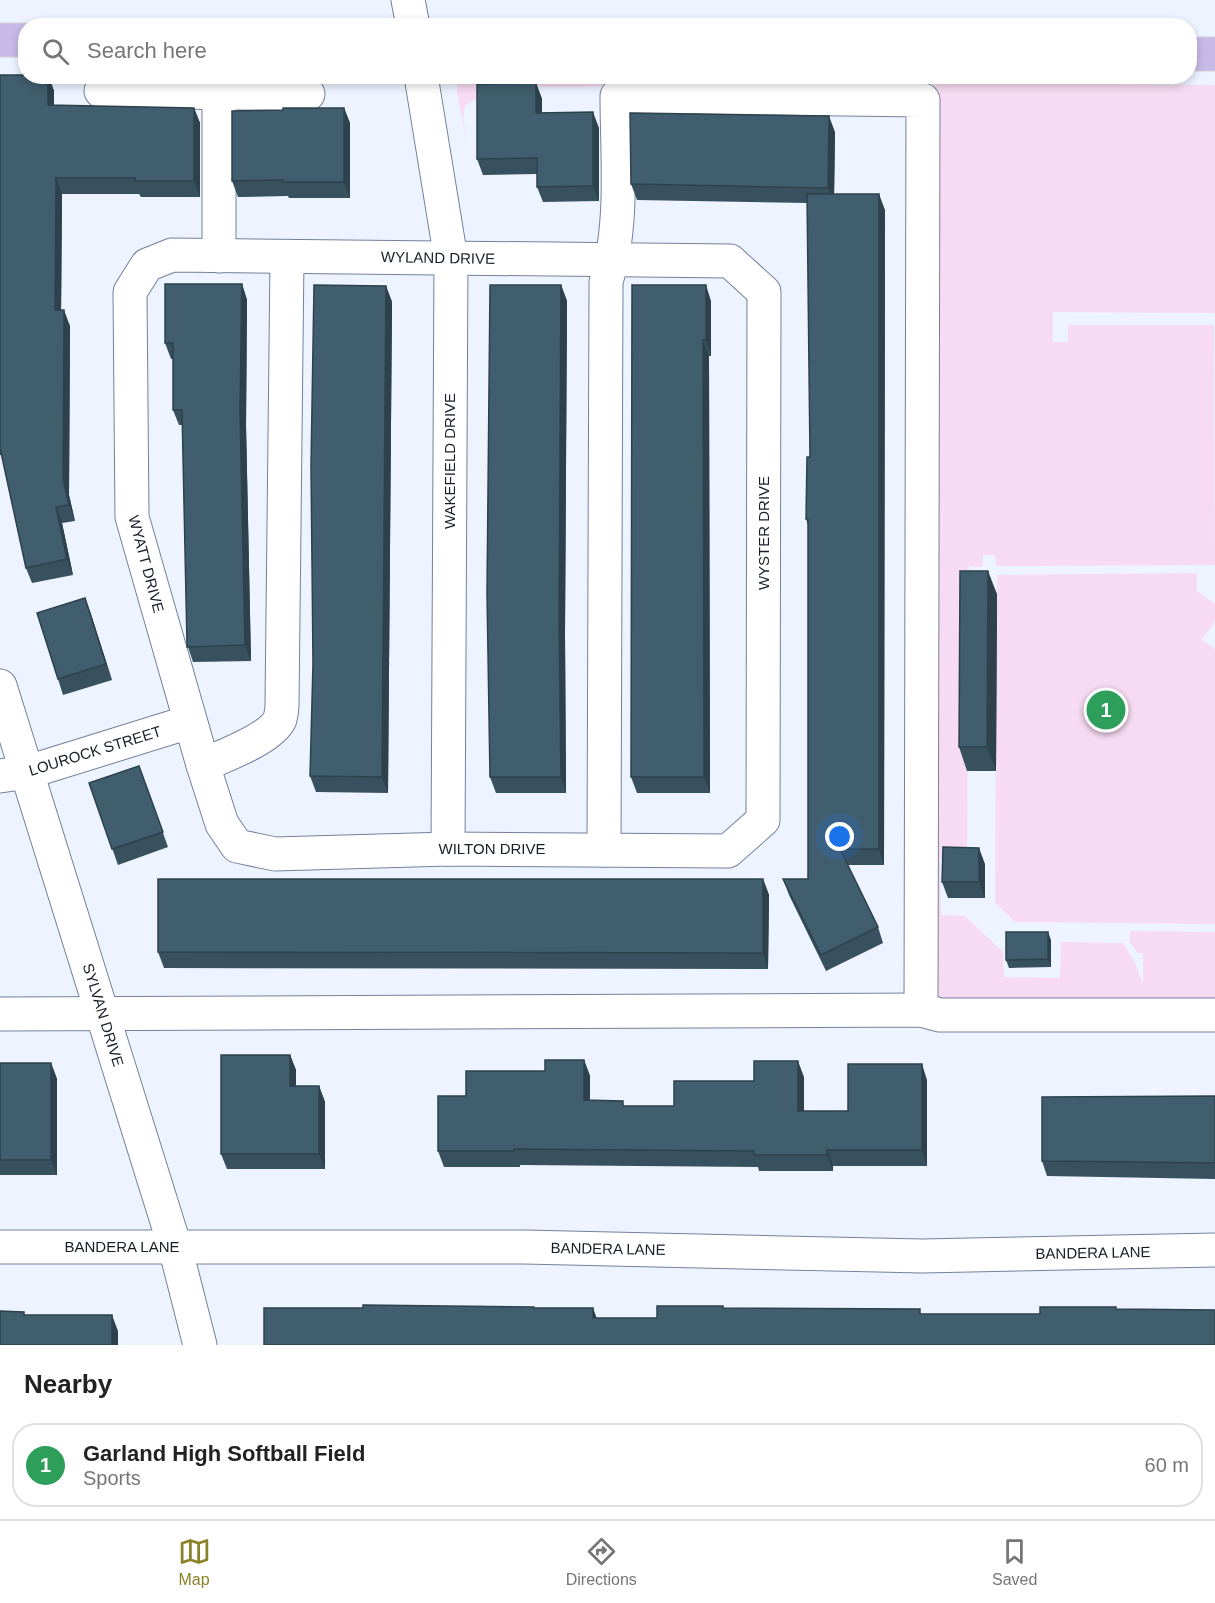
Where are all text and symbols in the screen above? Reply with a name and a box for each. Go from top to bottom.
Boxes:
search box [18,18,1197,84]
icon: search [39,35,72,68]
text: Search here [87,38,207,63]
street label: WYLAND DRIVE [381,248,495,267]
street label: WAKEFIELD DRIVE [441,393,458,529]
street label: WYSTER DRIVE [755,476,772,590]
street label: WYATT DRIVE [125,513,168,614]
pin: 1 [1086,688,1126,732]
street label: LOUROCK STREET [27,722,163,779]
your location [825,822,854,851]
street label: WILTON DRIVE [439,840,545,857]
street label: SYLVAN DRIVE [80,961,127,1068]
street label: BANDERA LANE [64,1238,180,1255]
street label: BANDERA LANE [550,1239,666,1258]
street label: BANDERA LANE [1035,1243,1151,1262]
text: Nearby [24,1369,112,1399]
text: Garland High Softball Field [83,1441,365,1466]
text: 1 [40,1454,51,1476]
text: 60 m [1145,1454,1189,1476]
text: Sports [83,1467,141,1489]
tab: Map [178,1535,211,1589]
tab: Directions [566,1535,637,1589]
tab: Saved [992,1535,1037,1589]

